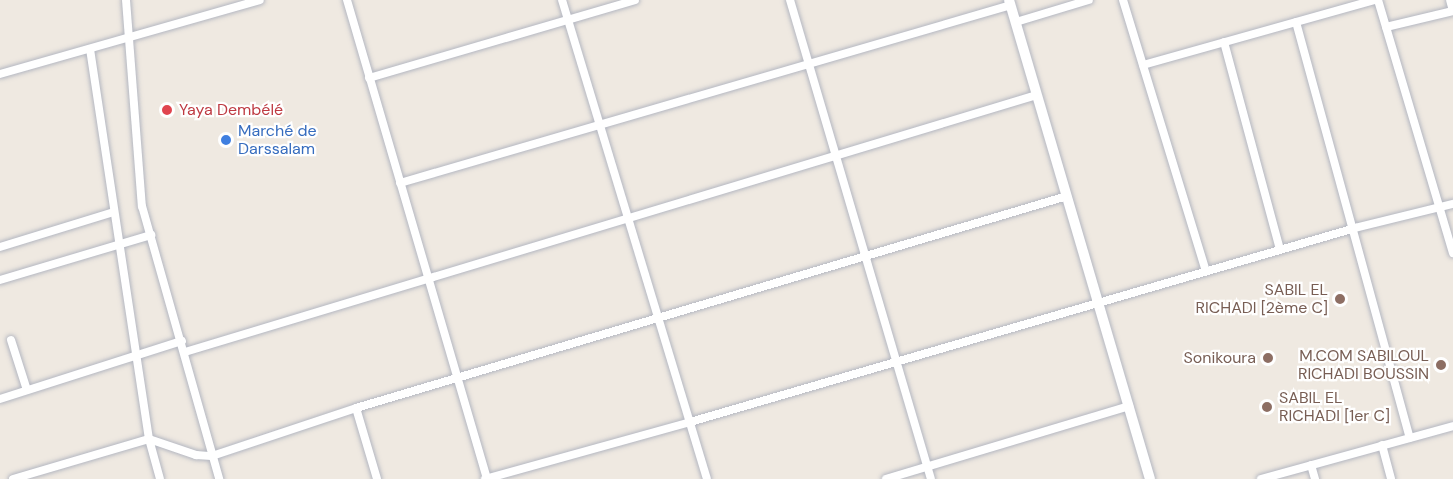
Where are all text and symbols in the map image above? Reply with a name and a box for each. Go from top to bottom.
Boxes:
place label: Yaya Dembélé [179,100,283,120]
marker: Yaya Dembélé [160,103,174,117]
place label: Marché de Darssalam [238,121,317,159]
marker: Marché de Darssalam [219,133,233,147]
place label: SABIL EL RICHADI [2ème C] [1196,280,1328,318]
marker: SABIL EL RICHADI [2ème C] [1333,292,1347,306]
place label: M.COM SABILOUL RICHADI BOUSSIN [1298,346,1429,384]
place label: Sonikoura [1183,348,1256,368]
marker: Sonikoura [1261,351,1275,365]
marker: M.COM SABILOUL RICHADI BOUSSIN [1434,358,1448,372]
place label: SABIL EL RICHADI [1er C] [1279,388,1390,426]
marker: SABIL EL RICHADI [1er C] [1260,400,1274,414]

